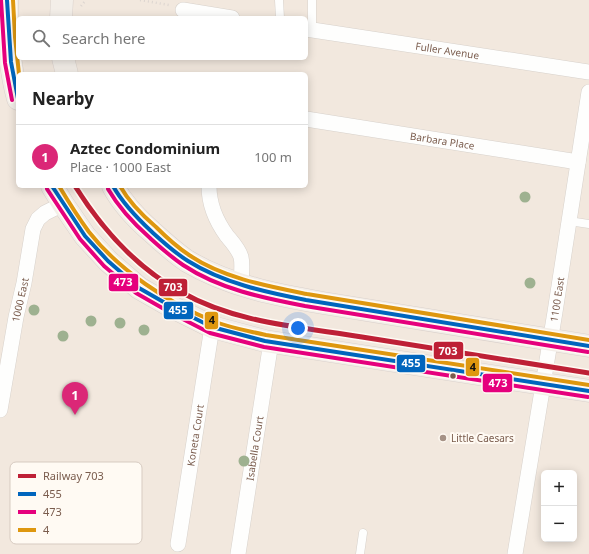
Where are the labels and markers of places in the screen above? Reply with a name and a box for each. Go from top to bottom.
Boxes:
unlabelled marker [448,371,458,381]
pin: 1 [62,382,88,415]
place label: Little Caesars [451,431,514,445]
marker: Little Caesars [438,433,448,443]

